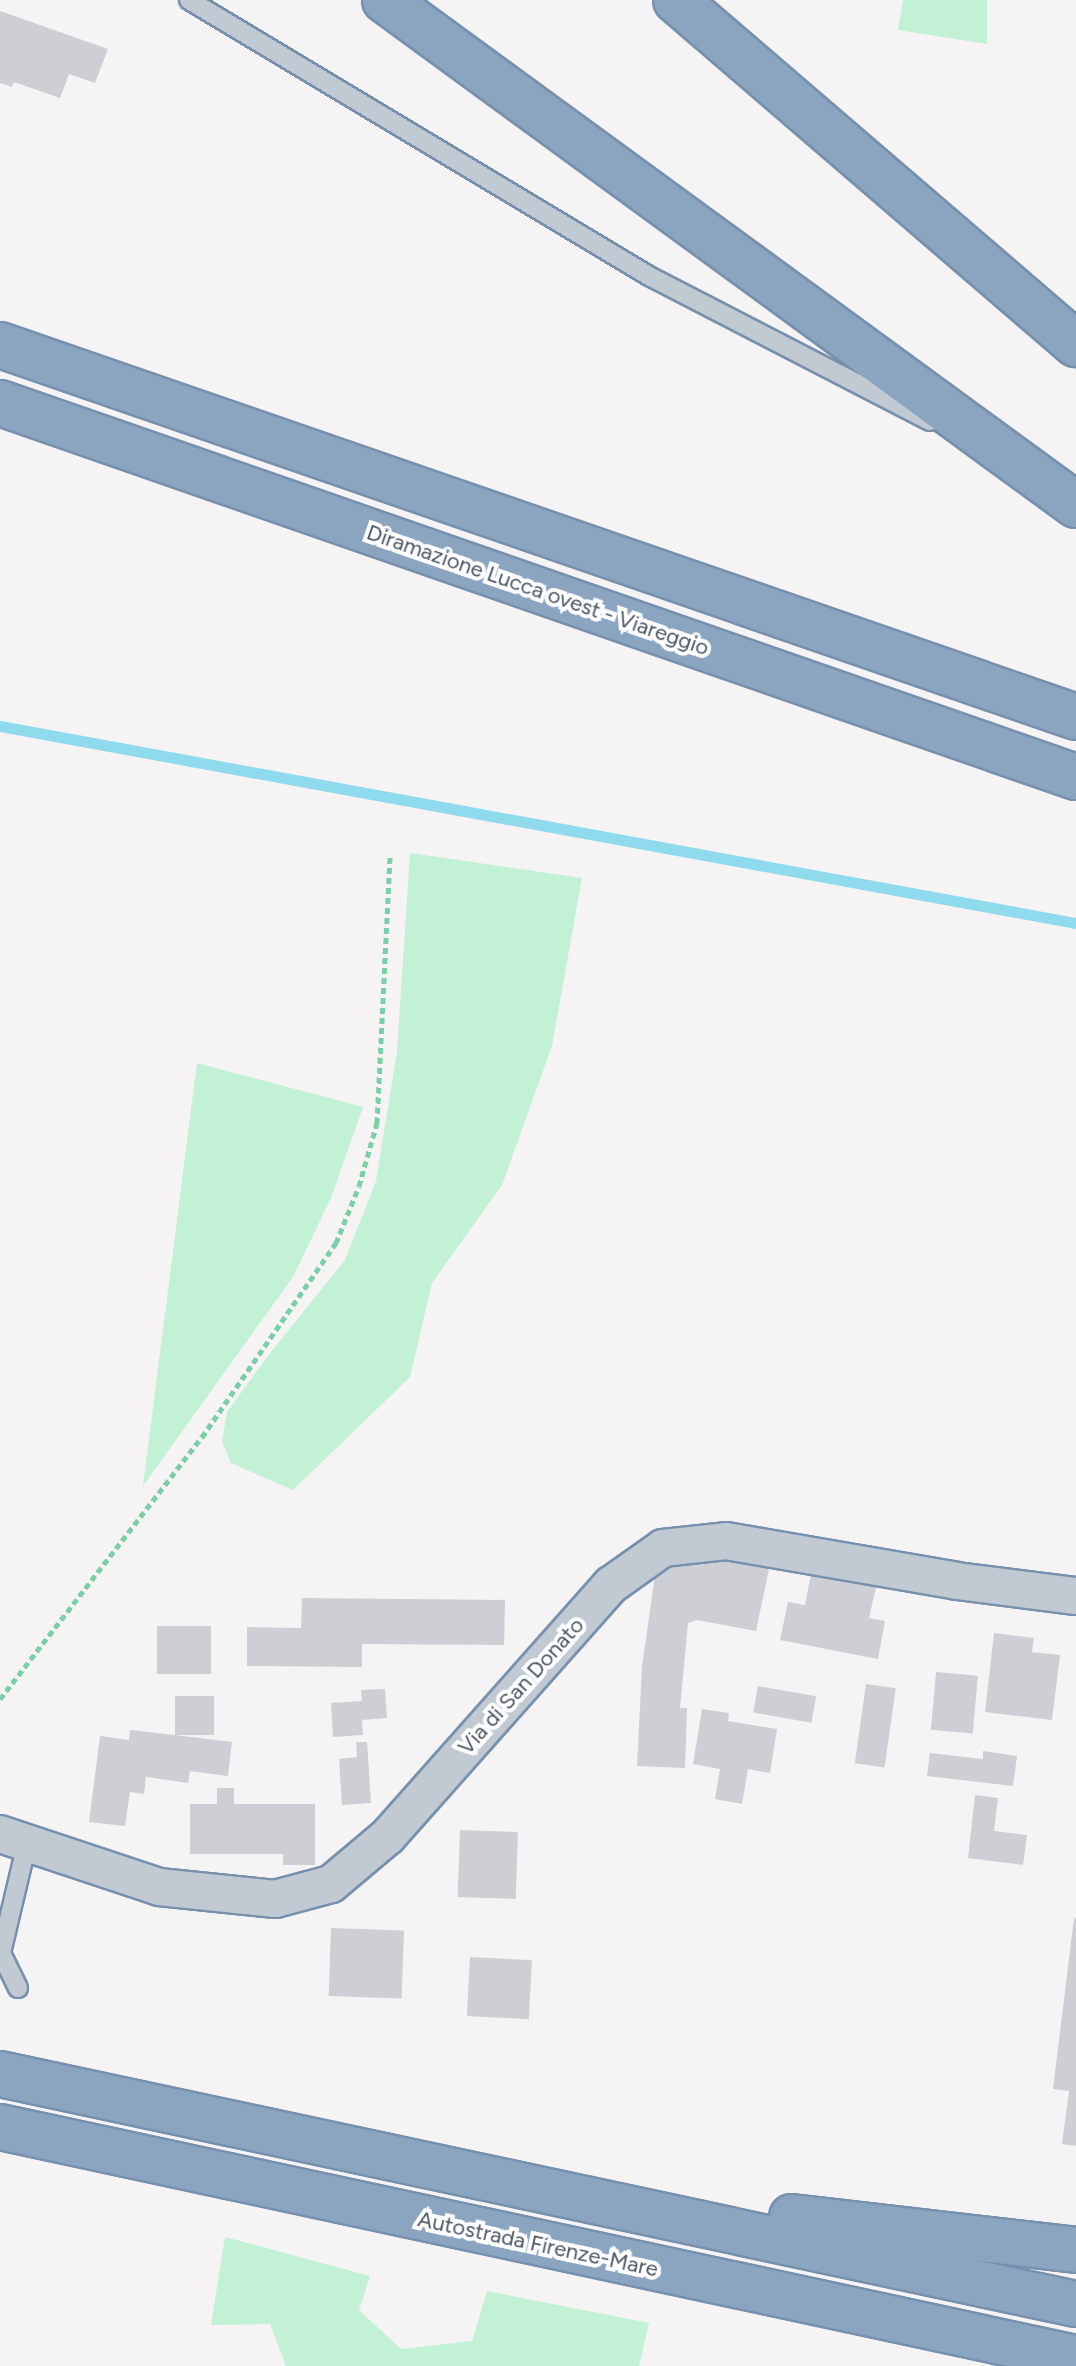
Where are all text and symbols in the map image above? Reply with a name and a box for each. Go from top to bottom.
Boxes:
street label: Diramazione Lucca ovest - Viareggio [363,519,713,661]
street label: Via di San Donato [453,1612,589,1760]
street label: Autostrada Firenze-Mare [415,2206,661,2282]

